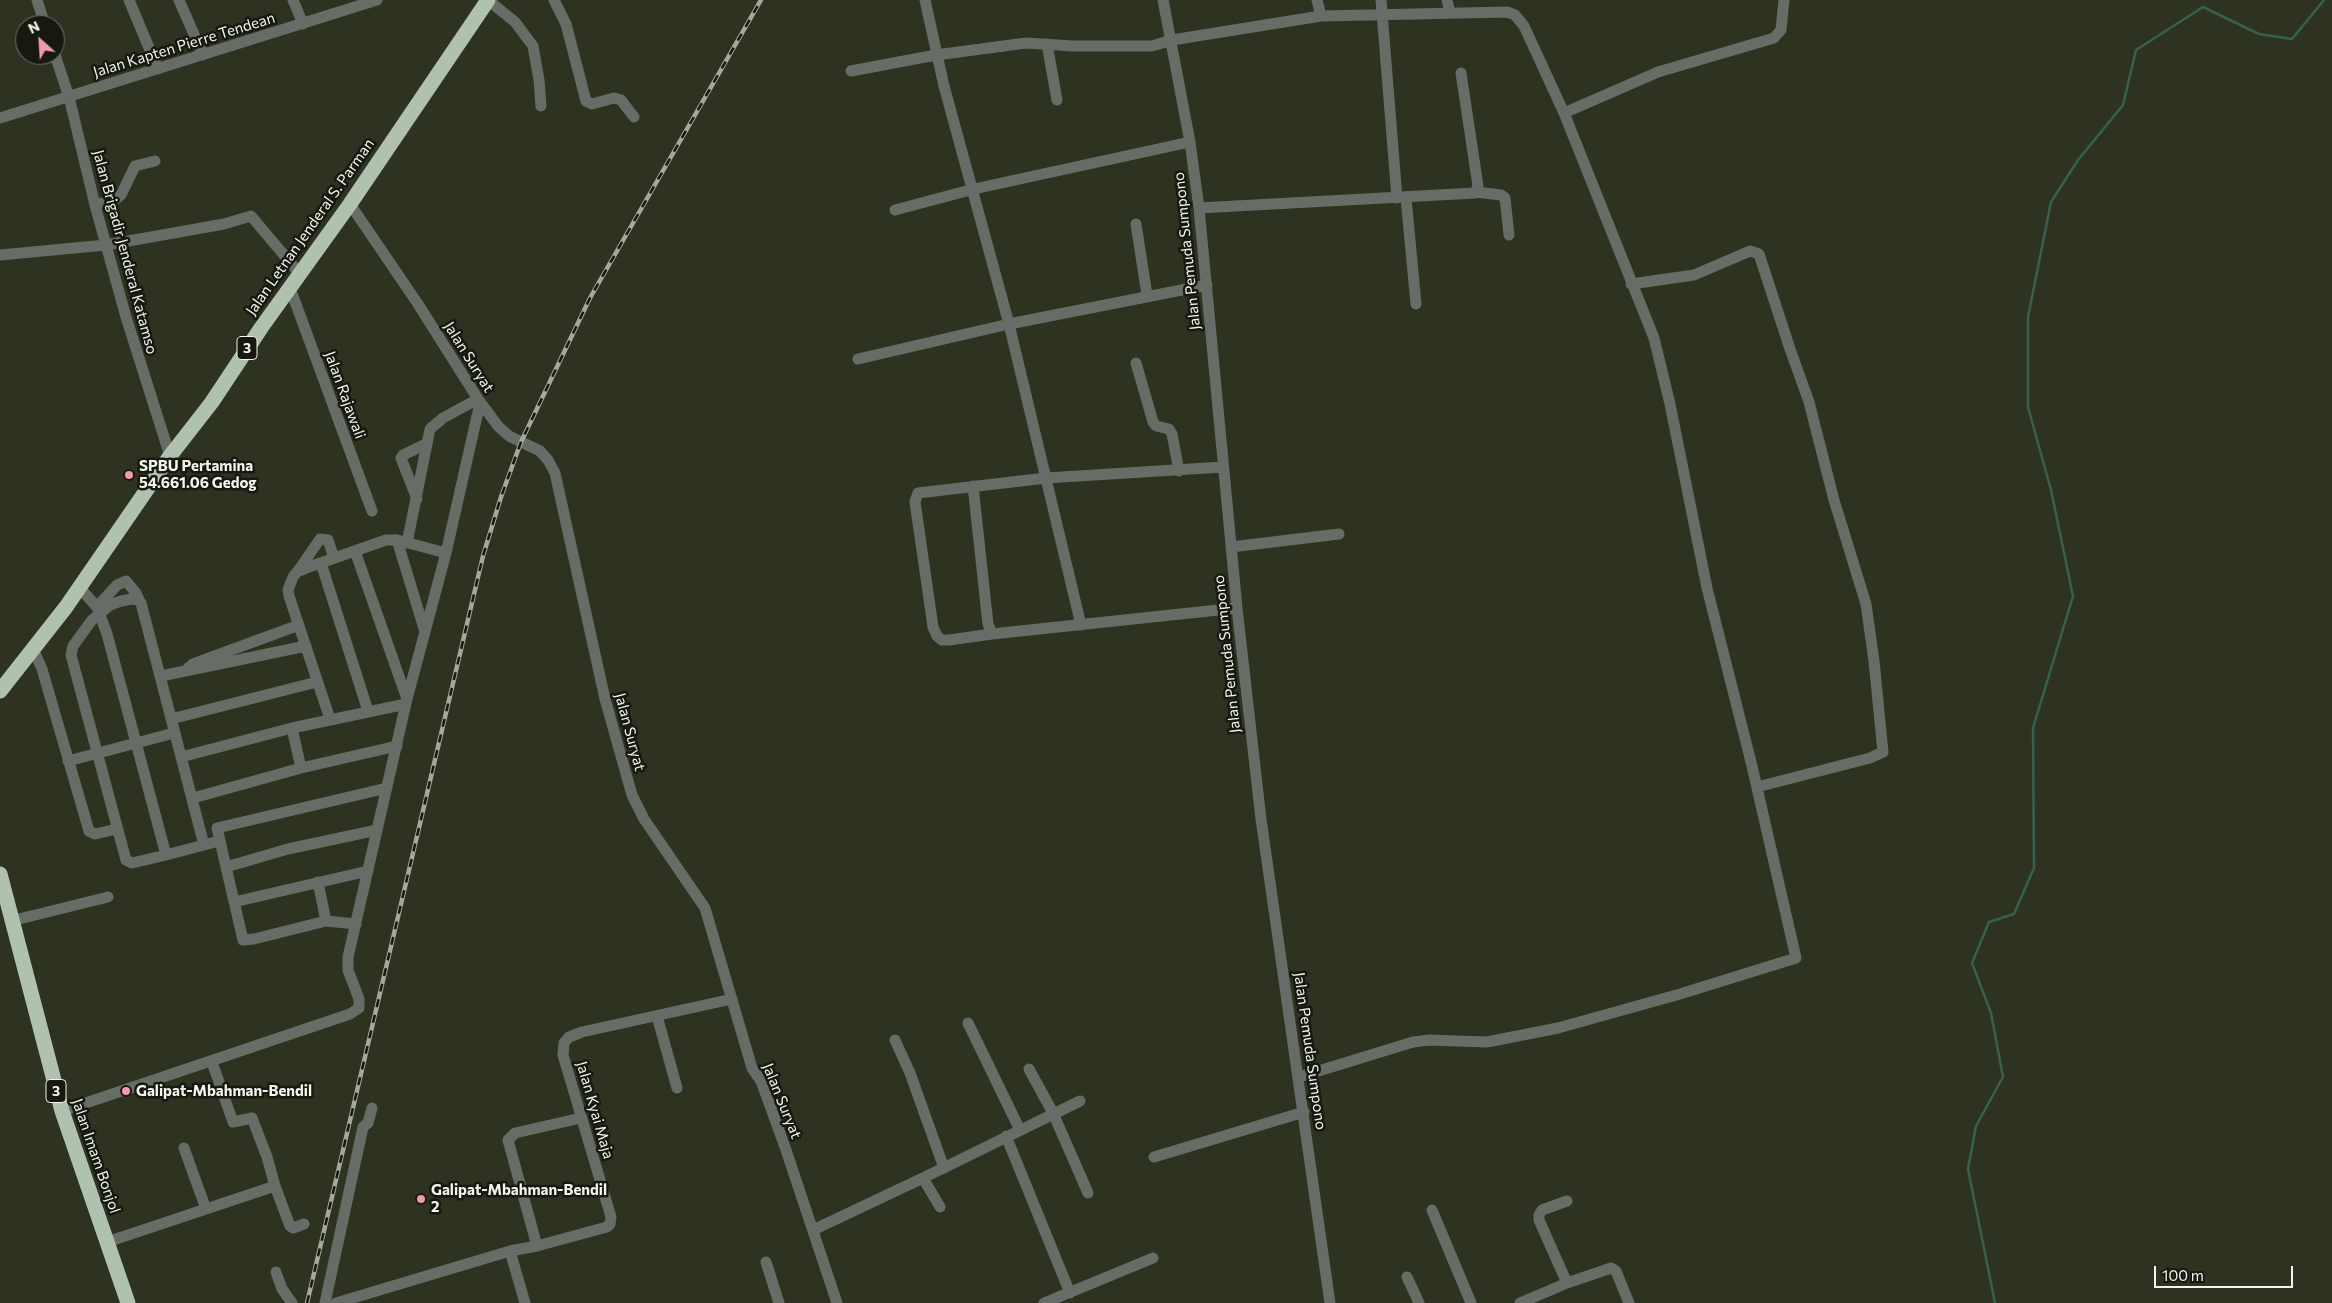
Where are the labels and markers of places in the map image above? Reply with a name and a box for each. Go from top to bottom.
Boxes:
place label: SPBU Pertamina 54.661.06 Gedog [139,457,257,492]
marker: SPBU Pertamina 54.661.06 Gedog [123,469,135,481]
place label: Galipat-Mbahman-Bendil [136,1082,312,1100]
marker: Galipat-Mbahman-Bendil [120,1085,132,1097]
place label: Galipat-Mbahman-Bendil 2 [431,1181,607,1216]
marker: Galipat-Mbahman-Bendil 2 [415,1193,427,1205]

